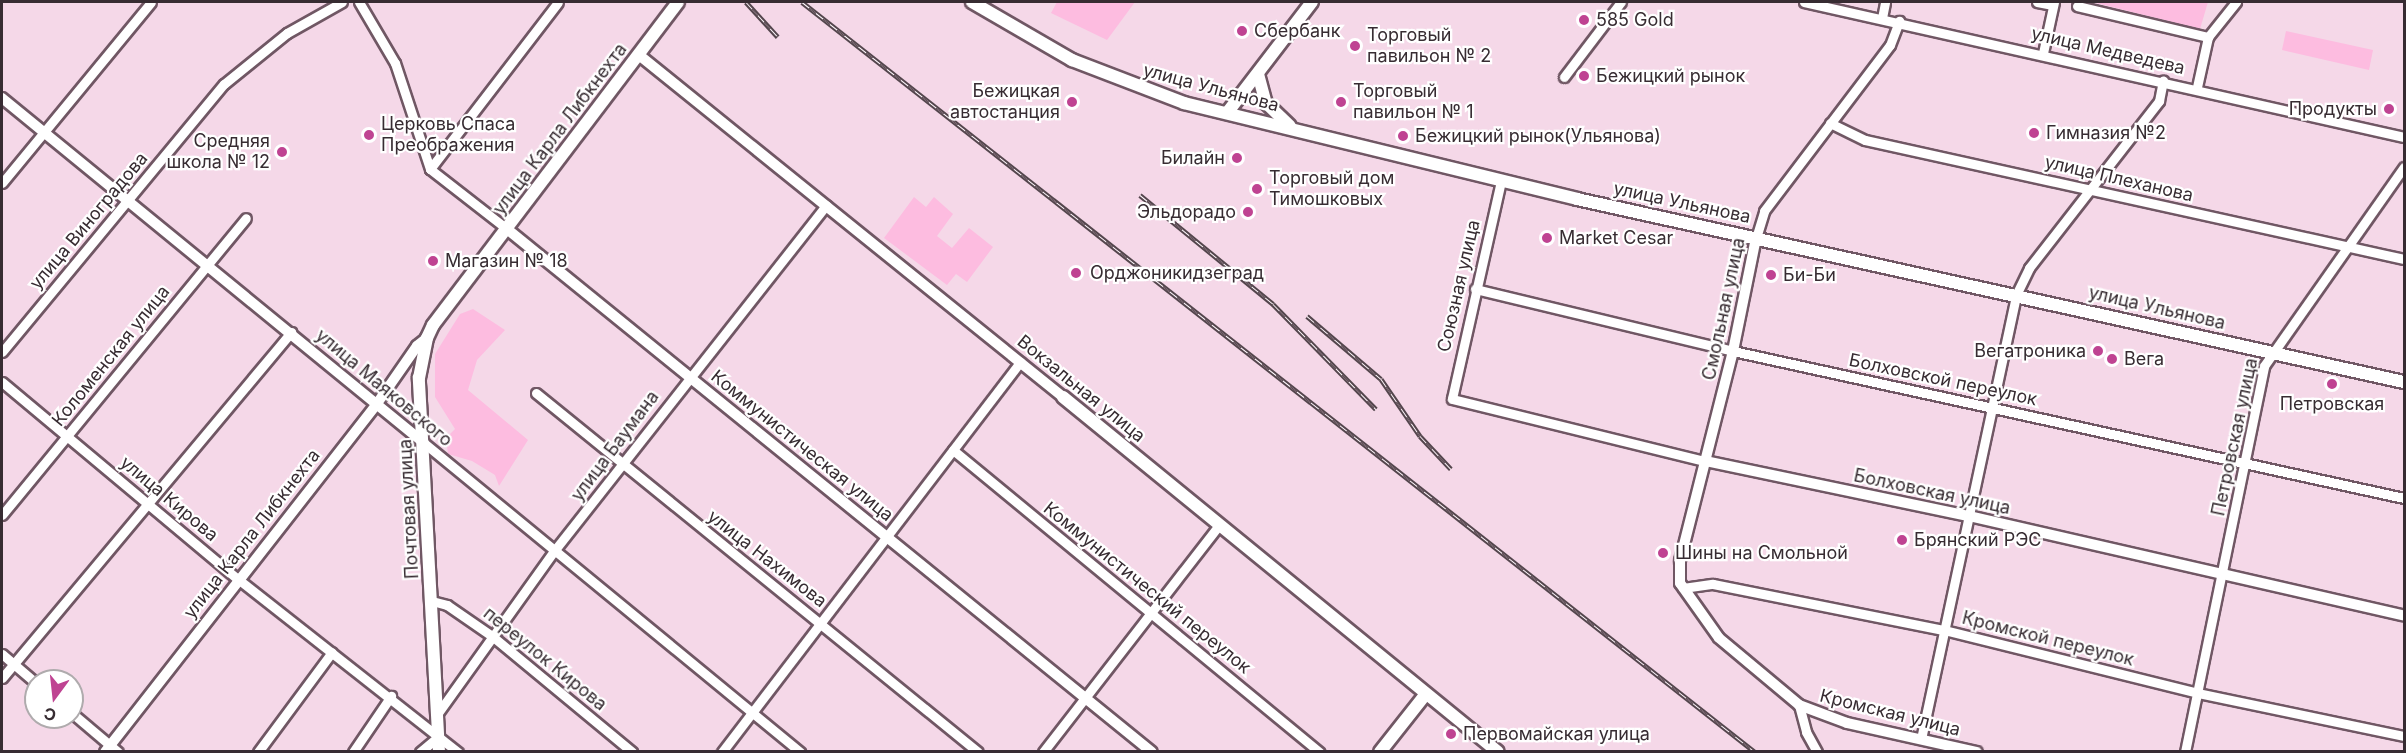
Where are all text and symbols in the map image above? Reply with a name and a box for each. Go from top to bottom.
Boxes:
place label: 585 Gold [1596,9,1674,31]
marker: 585 Gold [1577,13,1591,27]
place label: Сбербанк [1254,20,1340,42]
street label: улица Медведева [2029,23,2187,79]
marker: Сбербанк [1235,24,1249,38]
place label: Торговый павильон № 2 [1367,25,1491,68]
street label: улица Карла Либкнехта [489,39,631,219]
marker: Торговый павильон № 2 [1348,39,1362,53]
street label: улица Ульянова [1141,59,1281,117]
place label: Бежицкий рынок [1596,65,1745,87]
marker: Бежицкий рынок [1577,69,1591,83]
place label: Бежицкая автостанция [950,81,1060,124]
place label: Торговый павильон № 1 [1353,81,1473,124]
marker: Бежицкая автостанция [1065,95,1079,109]
marker: Торговый павильон № 1 [1334,95,1348,109]
place label: Продукты [2289,98,2377,120]
marker: Продукты [2382,102,2396,116]
place label: Церковь Спаса Преображения [381,114,515,156]
place label: Гимназия №2 [2046,122,2166,144]
place label: Бежицкий рынок(Ульянова) [1415,125,1661,147]
marker: Гимназия №2 [2027,126,2041,140]
marker: Церковь Спаса Преображения [362,128,376,142]
marker: Бежицкий рынок(Ульянова) [1396,129,1410,143]
place label: Средняя школа № 12 [167,131,270,174]
marker: Средняя школа № 12 [275,145,289,159]
place label: Билайн [1161,147,1225,169]
street label: улица Виноградова [25,148,153,294]
marker: Билайн [1230,151,1244,165]
street label: улица Плеханова [2043,151,2195,207]
place label: Торговый дом Тимошковых [1269,168,1394,210]
street label: улица Ульянова [1611,178,1753,228]
marker: Торговый дом Тимошковых [1250,182,1264,196]
place label: Эльдорадо [1137,201,1236,223]
marker: Эльдорадо [1241,205,1255,219]
street label: Союзная улица [1433,218,1485,354]
place label: Market Cesar [1559,227,1673,249]
marker: Market Cesar [1540,231,1554,245]
street label: Смольная улица [1698,236,1750,382]
place label: Магазин № 18 [445,250,568,272]
marker: Магазин № 18 [426,254,440,268]
place label: Орджоникидзеград [1090,262,1264,284]
marker: Орджоникидзеград [1067,264,1085,282]
place label: Би-Би [1783,264,1836,286]
marker: Би-Би [1764,268,1778,282]
street label: Коломенская улица [48,281,174,431]
street label: улица Ульянова [2087,282,2227,334]
street label: улица Маяковского [311,325,457,451]
street label: Вокзальная улица [1013,331,1149,447]
place label: Вегатроника [1974,340,2086,362]
marker: Вегатроника [2091,344,2105,358]
place label: Вега [2124,348,2164,370]
street label: Болховской переулок [1847,350,2039,410]
marker: Вега [2105,352,2119,366]
street label: Петровская улица [2208,356,2262,518]
street label: Коммунистическая улица [707,366,897,526]
marker: Петровская [2325,377,2339,391]
street label: улица Баумана [566,387,664,505]
place label: Петровская [2280,393,2384,415]
street label: Почтовая улица [395,438,423,580]
street label: улица Карла Либкнехта [179,445,325,623]
street label: улица Кирова [116,452,222,546]
street label: Болховская улица [1852,465,2012,519]
street label: Коммунистический переулок [1039,498,1255,678]
street label: улица Нахимова [703,506,831,612]
place label: Брянский РЭС [1914,529,2041,551]
marker: Брянский РЭС [1895,533,1909,547]
place label: Шины на Смольной [1675,542,1848,564]
marker: Шины на Смольной [1656,546,1670,560]
street label: переулок Кирова [479,603,611,715]
street label: Кромской переулок [1960,607,2136,671]
north arrow [24,669,84,729]
street label: Кромская улица [1817,685,1963,741]
text: С [42,703,58,726]
place label: Первомайская улица [1463,723,1650,745]
marker: Первомайская улица [1444,727,1458,741]

